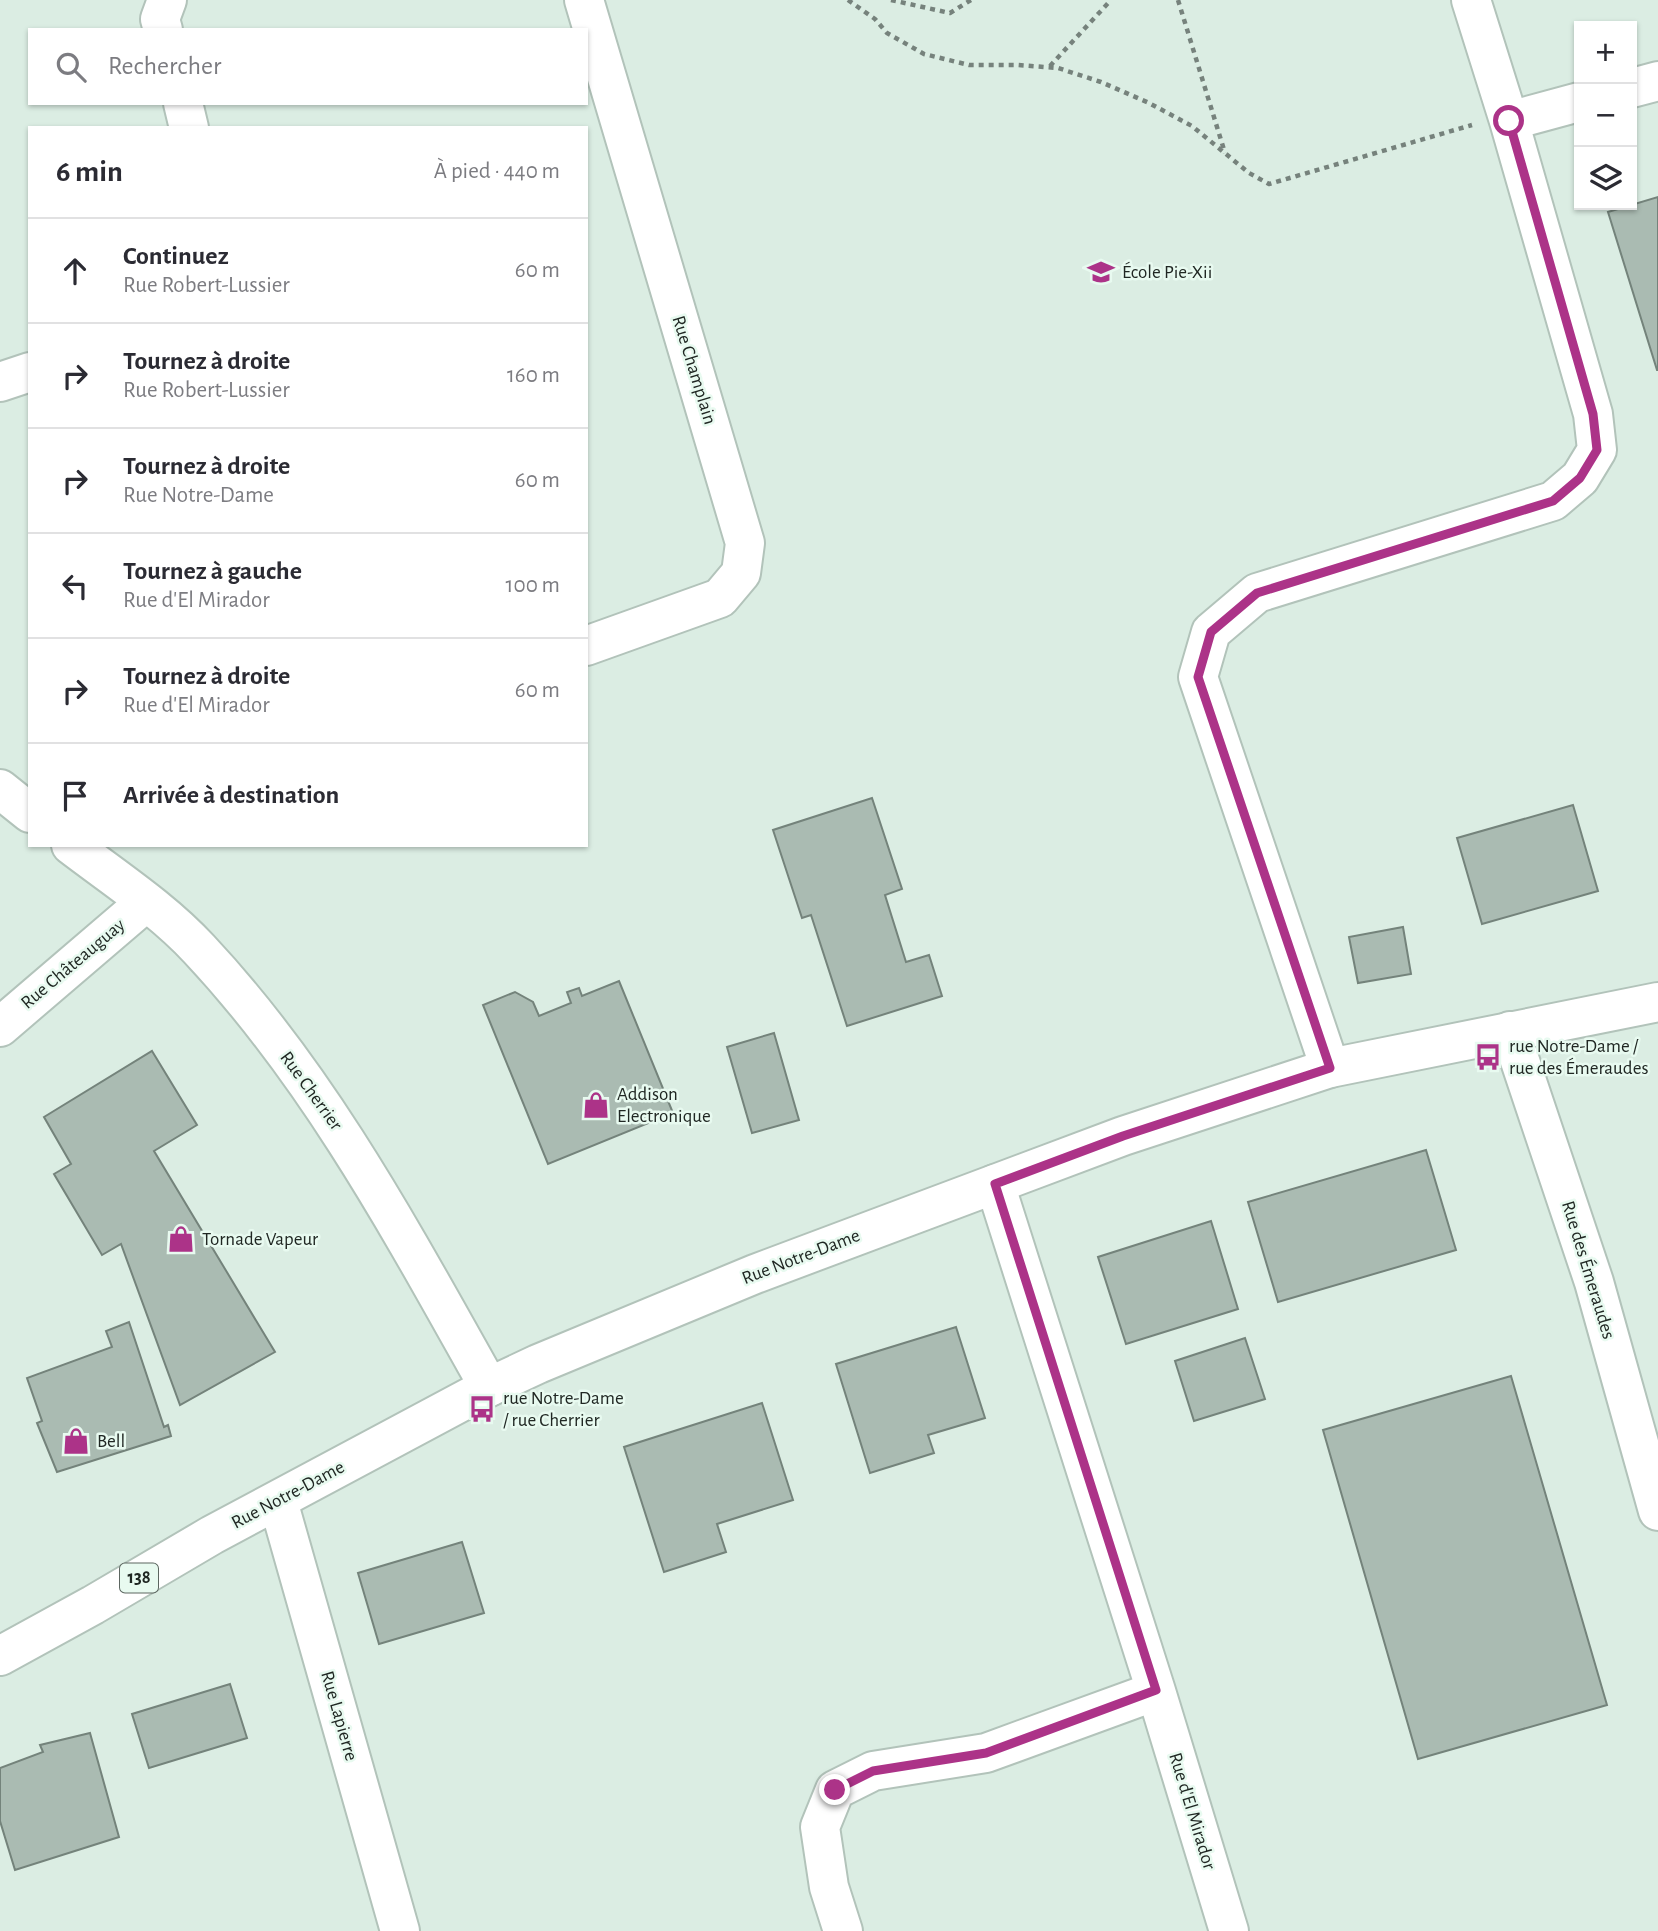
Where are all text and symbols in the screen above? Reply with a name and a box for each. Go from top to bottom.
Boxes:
map controls [1574,21,1637,210]
button: + [1574,21,1637,84]
search box [28,28,588,105]
icon: search [52,48,90,86]
text: Rechercher [108,53,221,79]
button: − [1574,84,1637,147]
route start [1493,105,1524,136]
button: layers [1574,147,1637,210]
text: 6 min [56,157,123,187]
text: À pied · 440 m [434,160,560,183]
text: Continuez [123,243,229,269]
icon: ahead [56,252,94,290]
school or university icon: École Pie-Xii [1086,257,1116,287]
text: 60 m [515,259,560,282]
place label: École Pie-Xii [1122,261,1212,282]
text: Rue Robert-Lussier [123,274,290,297]
street label: Rue Champlain [668,313,720,427]
text: Tournez à droite [123,348,290,374]
icon: right [56,357,94,395]
text: 160 m [507,364,560,387]
text: Rue Robert-Lussier [123,379,290,402]
text: Tournez à droite [123,453,290,479]
icon: right [56,462,94,500]
text: 60 m [515,469,560,492]
text: Rue Notre-Dame [123,484,274,507]
text: Tournez à gauche [123,558,302,584]
icon: left [56,567,94,605]
text: 100 m [506,574,560,597]
text: Rue d'El Mirador [123,589,270,612]
text: Tournez à droite [123,663,290,689]
icon: right [56,672,94,710]
text: 60 m [515,679,560,702]
text: Rue d'El Mirador [123,694,270,717]
icon: arrive [56,777,94,815]
text: Arrivée à destination [123,782,339,808]
street label: Rue Châteauguay [18,915,128,1013]
place label: rue Notre-Dame / rue des Émeraudes [1509,1037,1648,1078]
bus stop icon: rue Notre-Dame / rue des Émeraudes [1473,1042,1503,1072]
street label: Rue Cherrier [276,1048,346,1134]
place label: Addison Electronique [617,1085,711,1126]
shop icon: Addison Electronique [581,1090,611,1120]
street label: Rue des Émeraudes [1558,1198,1620,1341]
shop icon: Tornade Vapeur [166,1224,196,1254]
street label: Rue Notre-Dame [739,1226,863,1288]
place label: Tornade Vapeur [202,1230,318,1249]
place label: rue Notre-Dame / rue Cherrier [503,1389,624,1430]
bus stop icon: rue Notre-Dame / rue Cherrier [467,1394,497,1424]
shop icon: Bell [61,1426,91,1456]
place label: Bell [97,1432,125,1451]
street label: Rue Notre-Dame [228,1457,348,1533]
road number: 138 [120,1563,158,1592]
street label: Rue Lapierre [317,1669,361,1763]
street label: Rue d'El Mirador [1165,1750,1219,1872]
route end [819,1774,850,1805]

